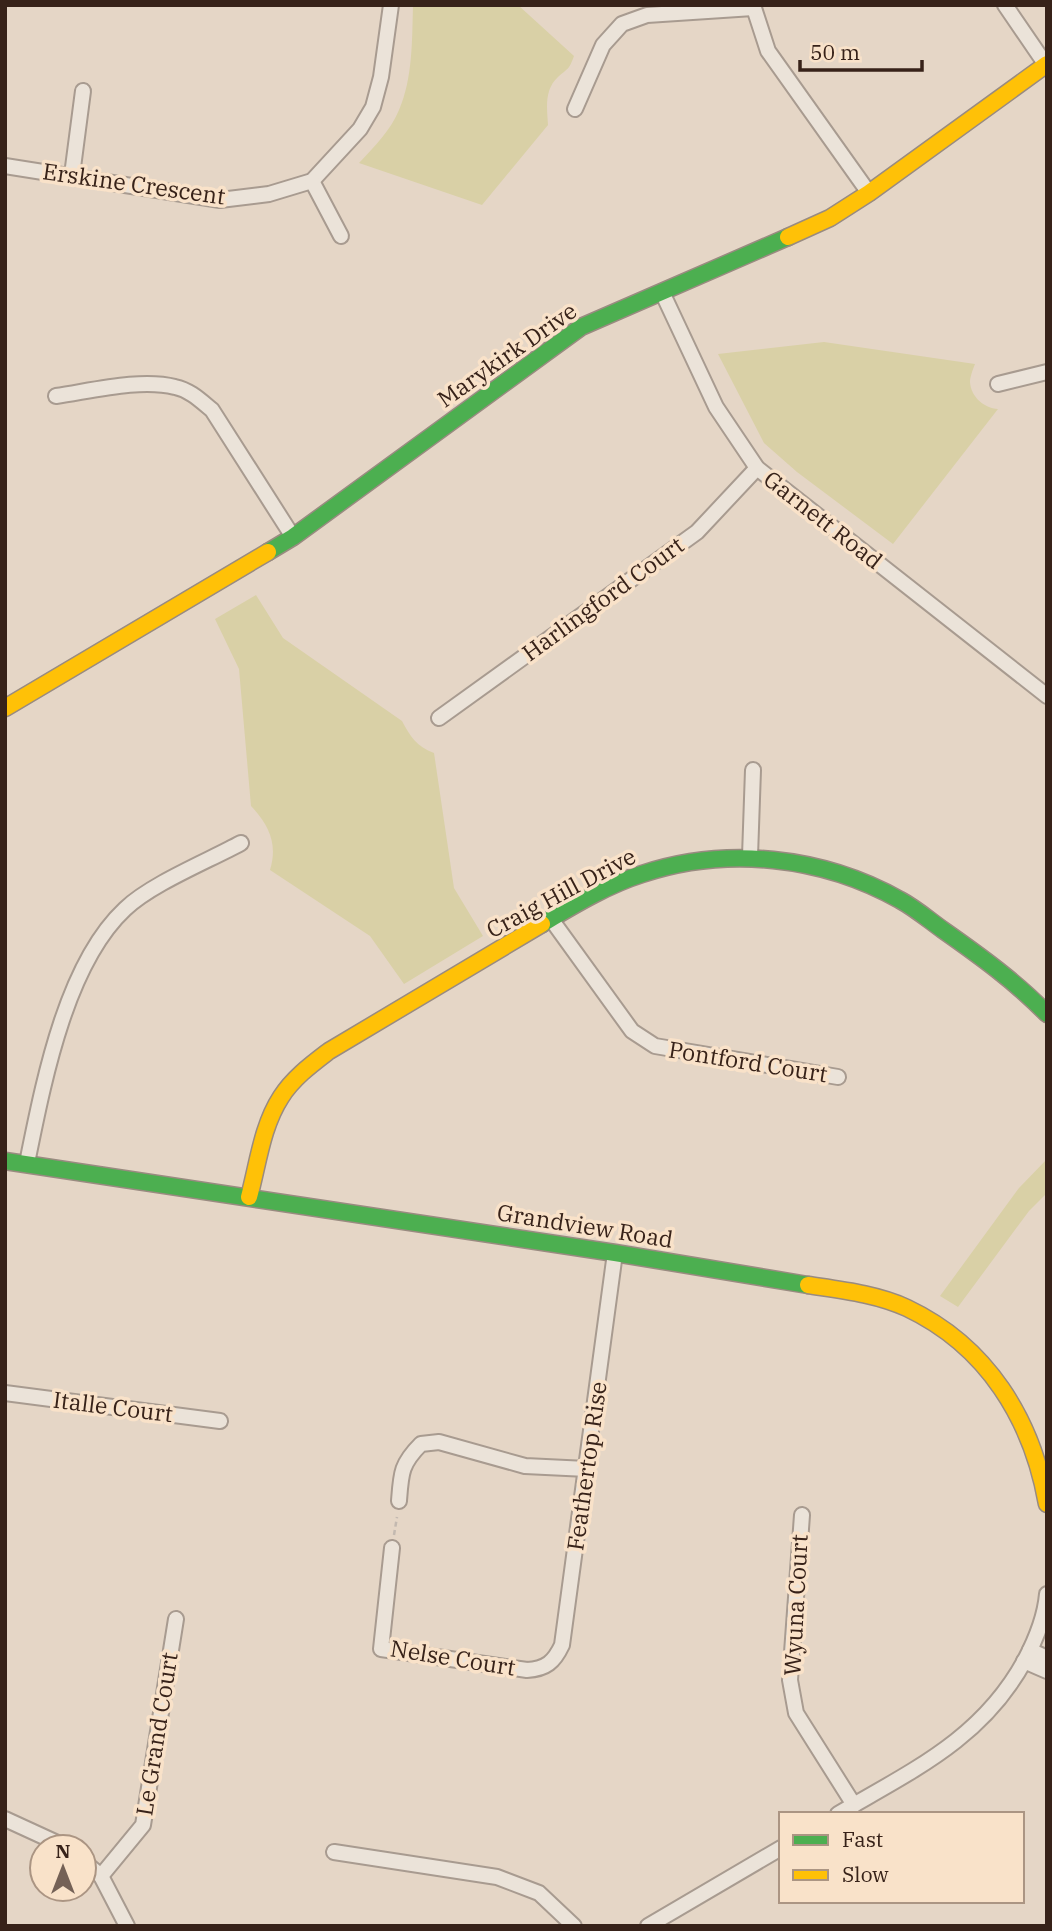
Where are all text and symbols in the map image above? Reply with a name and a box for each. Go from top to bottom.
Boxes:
scale bar [800,28,922,72]
text: 50 m [810,38,860,66]
street label: Erskine Crescent [41,155,227,211]
street label: Marykirk Drive [431,295,582,413]
street label: Garnett Road [758,463,889,575]
street label: Harlingford Court [516,529,689,667]
street label: Craig Hill Drive [481,840,640,944]
street label: Pontford Court [667,1034,830,1088]
street label: Grandview Road [495,1196,675,1254]
street label: Feathertop Rise [559,1379,613,1552]
street label: Italle Court [51,1384,175,1428]
street label: Wyuna Court [776,1533,814,1676]
street label: Nelse Court [388,1632,518,1682]
street label: Le Grand Court [128,1650,184,1818]
legend [779,1812,1024,1903]
text: Fast [842,1825,883,1853]
north arrow [28,1833,98,1903]
text: N [55,1839,71,1863]
text: Slow [842,1860,889,1888]

